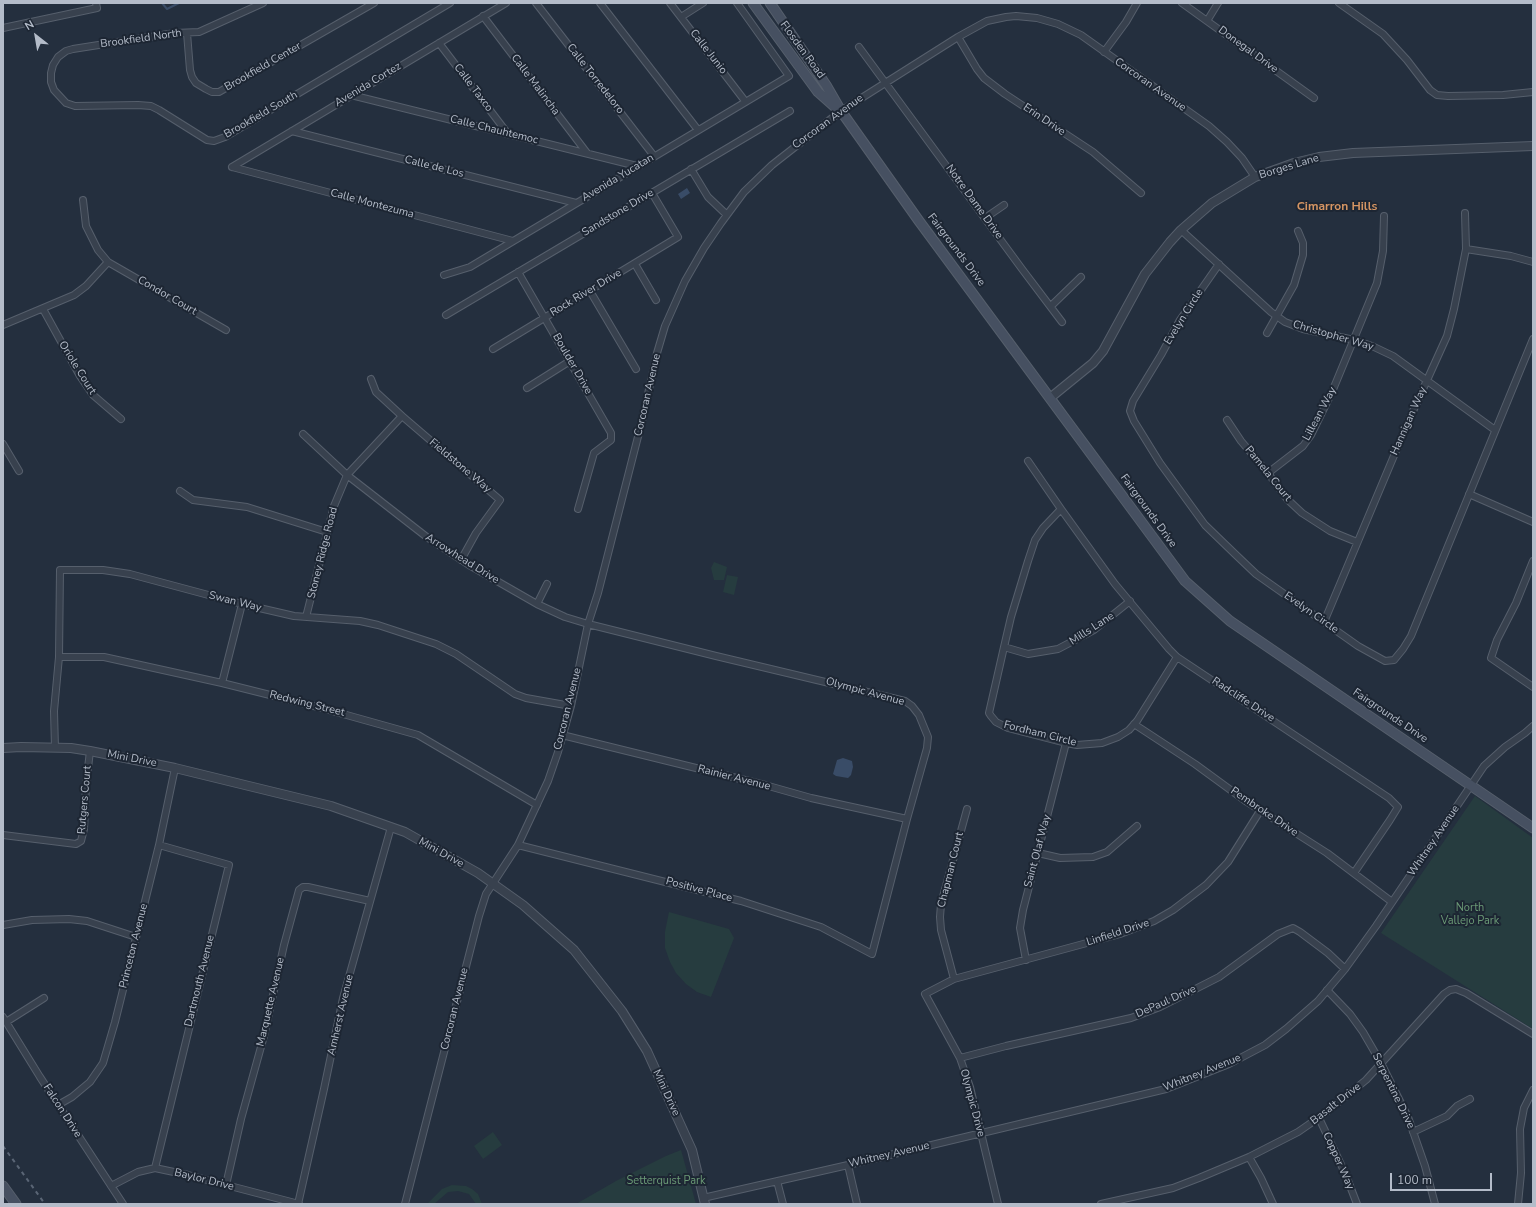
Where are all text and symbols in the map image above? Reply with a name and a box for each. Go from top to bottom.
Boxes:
north arrow [16,16,56,56]
text: N [22,17,37,34]
street label: Flosden Road [777,19,827,81]
street label: Donegal Drive [1215,24,1281,76]
street label: Brookfield North [99,27,183,51]
street label: Calle Junio [687,27,729,77]
street label: Brookfield Center [222,40,304,94]
street label: Calle Torredeloro [564,41,626,117]
street label: Calle Malincha [508,52,562,118]
street label: Corcoran Avenue [1112,55,1188,115]
street label: Avenida Cortez [332,60,404,110]
street label: Calle Taxco [451,61,495,115]
street label: Brookfield South [222,89,300,141]
street label: Corcoran Avenue [790,92,866,152]
street label: Erin Drive [1020,101,1068,139]
street label: Calle Chauhtemoc [449,113,539,147]
street label: Avenida Yucatan [580,151,656,205]
street label: Borges Lane [1258,152,1320,182]
street label: Calle de Los [403,153,465,181]
street label: Notre Dame Drive [943,162,1005,242]
street label: Calle Montezuma [329,186,415,222]
street label: Sandstone Drive [580,186,656,240]
district label: Cimarron Hills [1297,200,1377,214]
street label: Fairgrounds Drive [924,211,988,289]
street label: Rock River Drive [548,266,624,320]
street label: Condor Court [135,274,199,318]
street label: Evelyn Circle [1162,287,1206,347]
street label: Christopher Way [1291,318,1375,354]
street label: Boulder Drive [549,331,595,397]
street label: Oriole Court [55,339,99,397]
street label: Corcoran Avenue [632,352,664,438]
street label: Lillean Way [1300,385,1340,443]
street label: Hannigan Way [1388,385,1430,457]
street label: Fieldstone Way [426,436,494,496]
street label: Pamela Court [1242,444,1294,504]
street label: Fairgrounds Drive [1117,472,1179,550]
street label: Stoney Ridge Road [305,506,341,600]
street label: Arrowhead Drive [423,531,501,587]
street label: Swan Way [207,589,263,615]
street label: Evelyn Circle [1281,589,1341,637]
street label: Mills Lane [1067,610,1117,648]
street label: Corcoran Avenue [551,666,585,752]
street label: Olympic Avenue [824,675,906,709]
street label: Radcliffe Drive [1209,675,1277,725]
street label: Fairgrounds Drive [1350,686,1430,746]
street label: Redwing Street [268,688,346,720]
street label: Fordham Circle [1002,719,1078,749]
street label: Mini Drive [106,748,158,770]
street label: Rainier Avenue [696,763,772,793]
street label: Rutgers Court [75,765,95,835]
street label: Pembroke Drive [1228,785,1300,839]
street label: Whitney Avenue [1405,803,1463,879]
street label: Saint Olaf Way [1022,813,1054,889]
street label: Chapman Court [935,831,967,909]
street label: Mini Drive [416,835,466,871]
street label: Positive Place [664,875,734,905]
park label: North Vallejo Park [1441,901,1499,927]
street label: Princeton Avenue [117,902,151,990]
street label: Linfield Drive [1085,917,1151,949]
street label: Dartmouth Avenue [182,934,218,1028]
street label: Marquette Avenue [254,956,288,1048]
street label: Corcoran Avenue [438,966,472,1052]
street label: Amherst Avenue [325,973,357,1057]
street label: DePaul Drive [1134,983,1198,1021]
street label: Whitney Avenue [1161,1051,1243,1095]
street label: Serpentine Drive [1369,1051,1417,1131]
street label: Mini Drive [650,1068,682,1118]
street label: Olympic Drive [957,1068,987,1138]
street label: Basalt Drive [1308,1080,1364,1128]
street label: Falcon Drive [40,1082,84,1140]
street label: Copper Way [1319,1130,1357,1192]
street label: Whitney Avenue [847,1139,931,1171]
scale bar [1392,1165,1494,1191]
street label: Baylor Drive [173,1166,235,1194]
text: 100 m [1397,1172,1432,1188]
park label: Setterquist Park [627,1174,705,1188]

